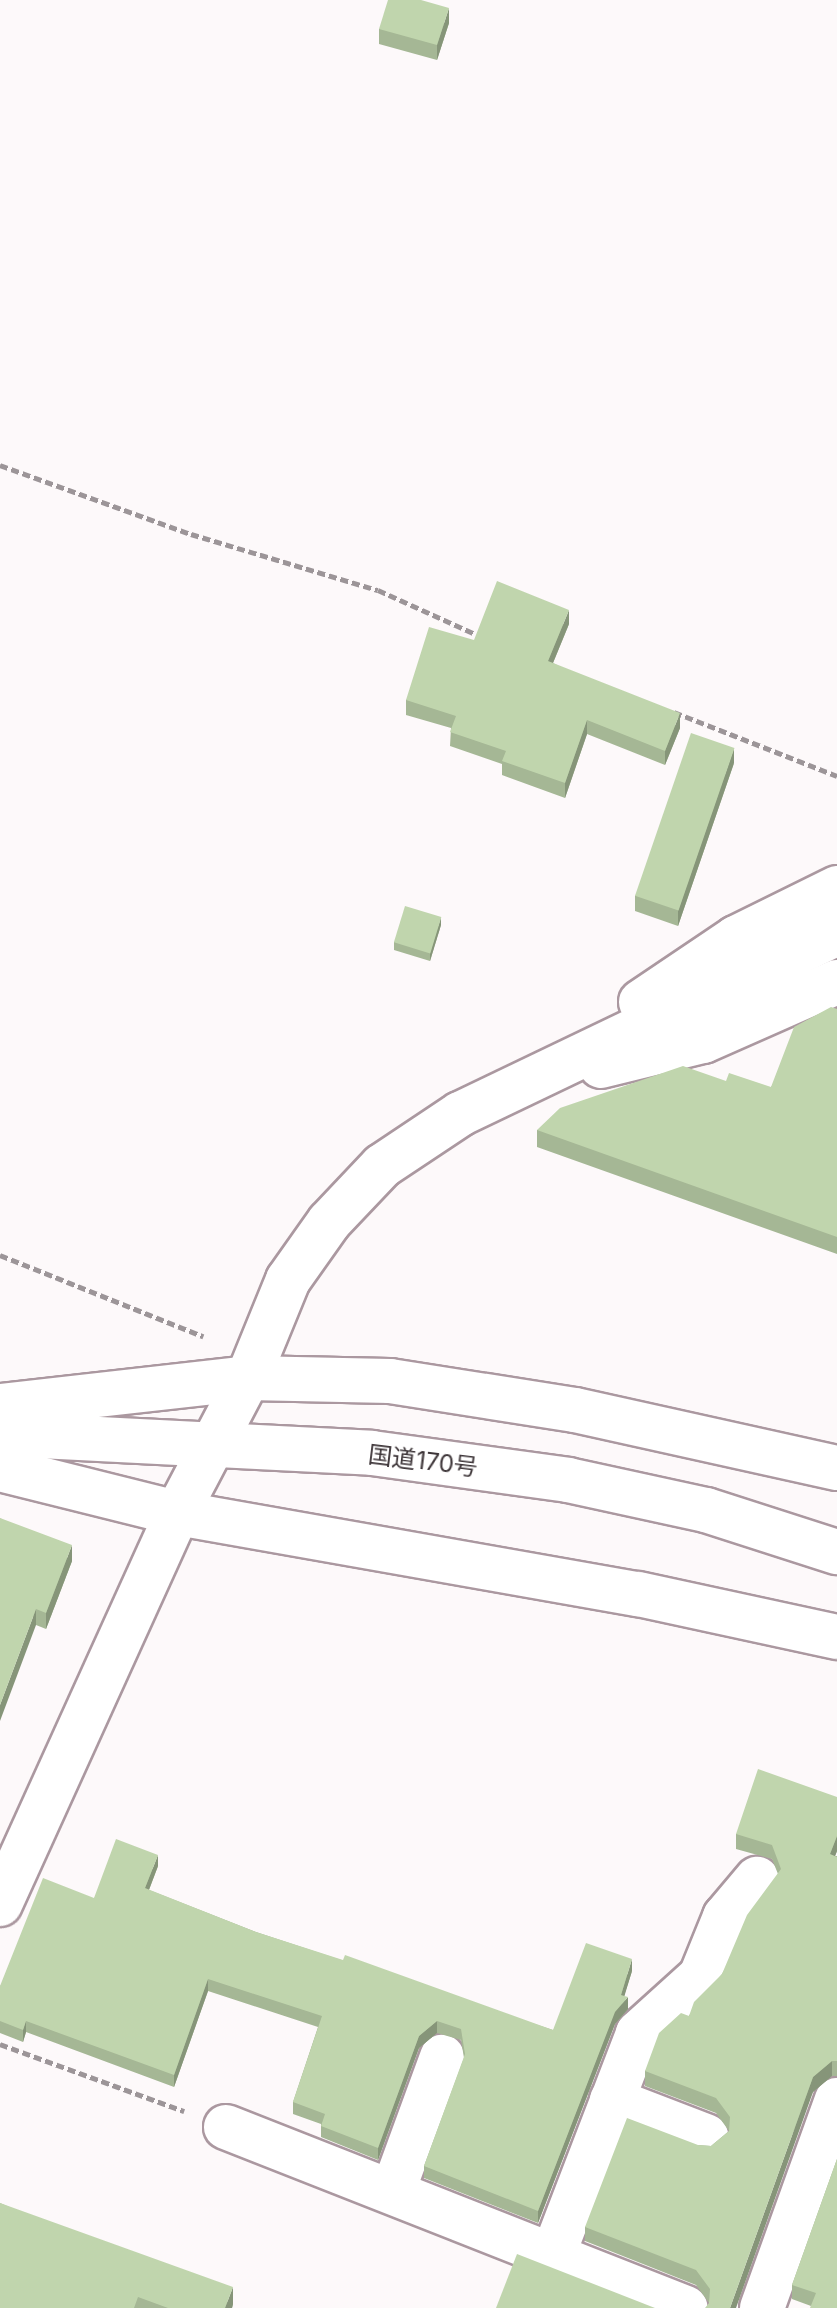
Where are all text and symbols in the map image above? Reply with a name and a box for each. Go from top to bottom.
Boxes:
street label: 国道170号 [367,1440,479,1482]

